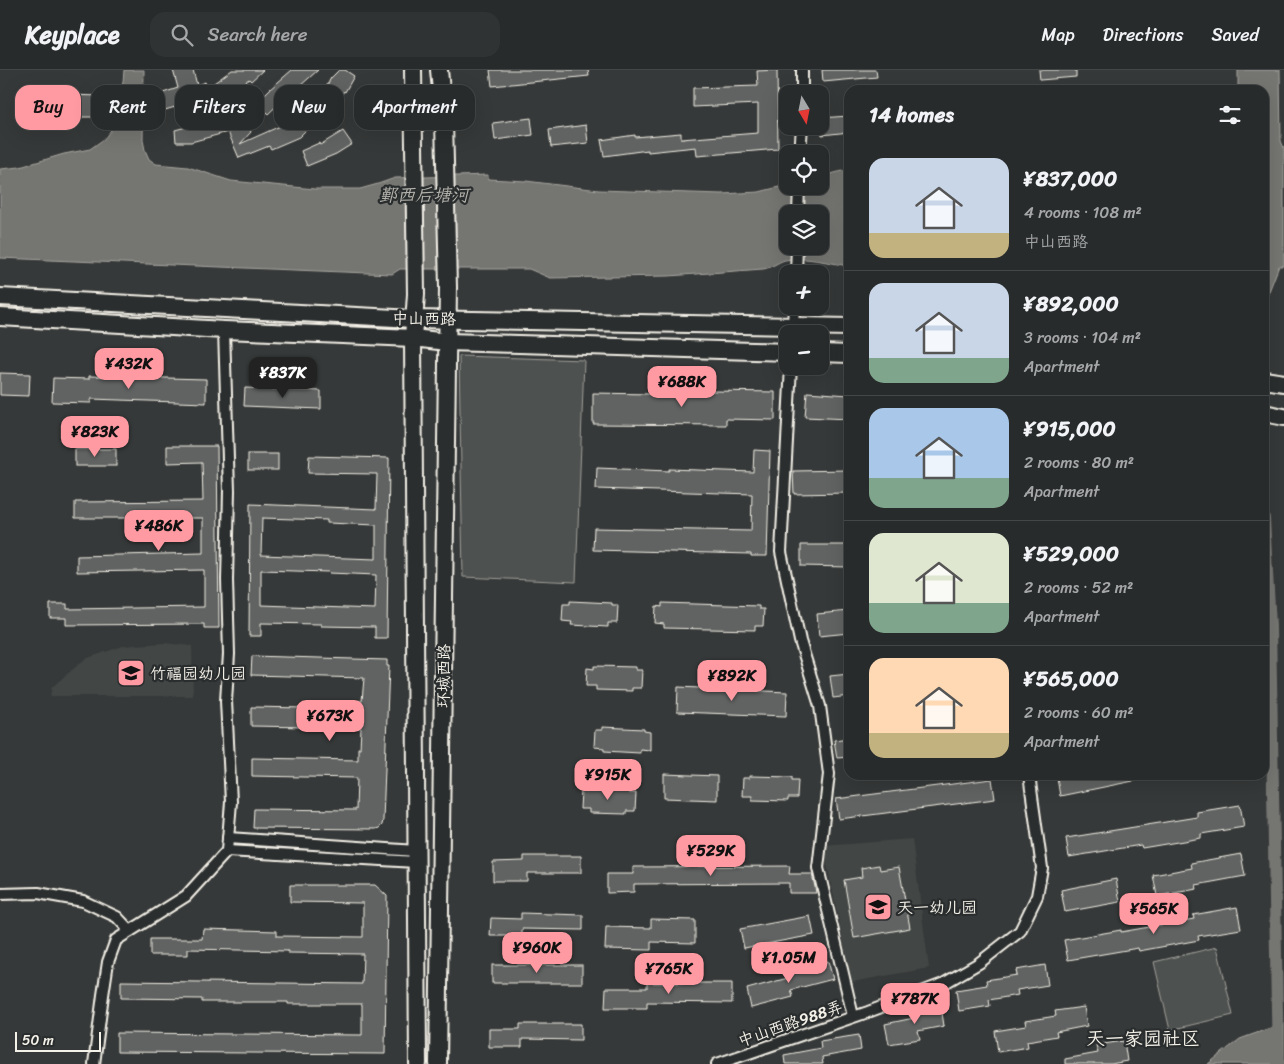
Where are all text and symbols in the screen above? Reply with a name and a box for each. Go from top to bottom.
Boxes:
search box [150,12,500,57]
text: Keyplace [25,14,120,56]
text: Search here [208,18,308,51]
text: Map [1042,19,1075,51]
text: Directions [1103,19,1184,51]
text: Saved [1212,19,1259,51]
icon: search [168,21,196,49]
chip: Buy [15,85,81,130]
chip: Rent [91,85,165,130]
chip: Filters [175,85,264,130]
chip: New [274,85,344,130]
chip: Apartment [354,85,475,130]
north arrow [779,85,829,135]
map controls [779,85,829,375]
text: 14 homes [869,96,954,134]
icon: filters [1216,101,1244,129]
button: locate [779,145,829,195]
text: ¥837,000 [1024,160,1117,198]
icon: home [909,178,969,238]
water label: 鄞西后塘河 [379,179,472,211]
text: 4 rooms · 108 m² [1024,198,1142,227]
button: layers [779,205,829,255]
text: 中山西路 [1024,227,1088,256]
button: + [779,265,829,315]
text: ¥892,000 [1024,285,1119,323]
street label: 中山西路 [392,303,456,334]
icon: home [909,303,969,363]
text: 3 rooms · 104 m² [1024,323,1141,352]
button: − [779,325,829,375]
pin: ¥432K [94,348,164,390]
text: ¥432K [106,349,152,378]
text: Apartment [1024,352,1100,381]
pin: ¥837K [248,356,318,399]
text: ¥837K [260,358,306,387]
pin: ¥688K [647,366,717,408]
text: ¥688K [659,367,706,396]
text: ¥915,000 [1024,410,1116,448]
pin: ¥823K [60,416,130,458]
text: ¥823K [72,417,118,446]
icon: home [909,428,969,488]
text: 2 rooms · 80 m² [1024,448,1134,477]
text: Apartment [1024,477,1100,506]
pin: ¥486K [124,510,194,552]
text: ¥486K [135,511,183,540]
text: ¥529,000 [1024,535,1119,573]
icon: home [909,553,969,613]
text: 2 rooms · 52 m² [1024,573,1133,602]
text: Apartment [1024,602,1100,631]
street label: 环城西路 [428,644,459,708]
school or university icon: 竹福园幼儿园 [116,658,146,688]
place label: 竹福园幼儿园 [150,659,246,688]
pin: ¥892K [697,660,767,702]
text: ¥565,000 [1024,660,1119,698]
text: ¥892K [708,661,756,690]
icon: home [909,678,969,738]
text: 2 rooms · 60 m² [1024,698,1134,727]
pin: ¥673K [295,700,365,742]
text: ¥673K [307,701,353,730]
text: Apartment [1024,727,1100,756]
pin: ¥915K [573,758,643,801]
text: ¥915K [585,760,631,789]
pin: ¥529K [676,834,746,877]
text: ¥529K [687,836,735,865]
school or university icon: 天一幼儿园 [863,892,893,922]
pin: ¥565K [1119,892,1189,935]
place label: 天一幼儿园 [897,893,977,922]
text: ¥565K [1130,894,1178,923]
pin: ¥960K [502,932,572,974]
text: ¥960K [513,933,561,962]
pin: ¥1.05M [748,942,830,984]
text: ¥1.05M [762,943,816,972]
pin: ¥765K [634,952,704,995]
text: ¥765K [646,954,692,983]
pin: ¥787K [880,982,950,1025]
text: ¥787K [892,984,938,1013]
street label: 中山西路988弄 [734,992,846,1055]
district label: 天一家园社区 [1086,1022,1200,1055]
text: 50 m [22,1028,54,1053]
scale bar [15,1029,101,1052]

